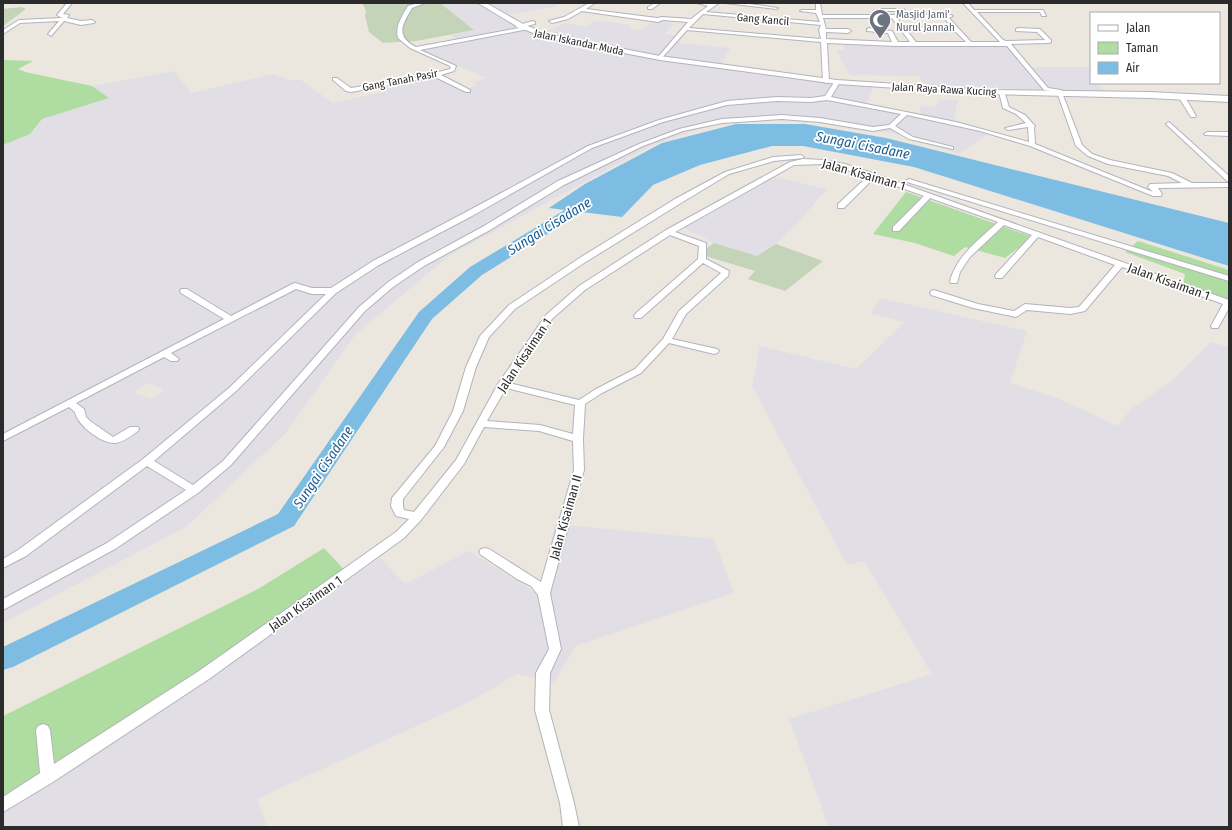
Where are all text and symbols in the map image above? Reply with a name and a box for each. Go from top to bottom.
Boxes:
mosque icon: Masjid Jami' Nurul Jannah [867,7,893,40]
place label: Masjid Jami' Nurul Jannah [896,8,955,34]
street label: Gang Kancil [736,11,790,28]
legend [1090,12,1220,84]
text: Jalan [1126,21,1150,35]
street label: Jalan Iskandar Muda [533,27,625,58]
text: Taman [1126,41,1158,55]
text: Air [1126,61,1140,75]
street label: Gang Tanah Pasir [361,67,439,94]
street label: Jalan Raya Rawa Kucing [891,80,998,99]
water label: Sungai Cisadane [814,128,912,163]
street label: Jalan Kisaiman 1 [820,155,907,194]
water label: Sungai Cisadane [504,194,594,259]
street label: Jalan Kisaiman 1 [1126,260,1212,303]
street label: Jalan Kisaiman 1 [494,315,555,395]
water label: Sungai Cisadane [289,423,357,512]
street label: Jalan Kisaiman II [546,473,585,561]
street label: Jalan Kisaiman 1 [266,573,345,634]

